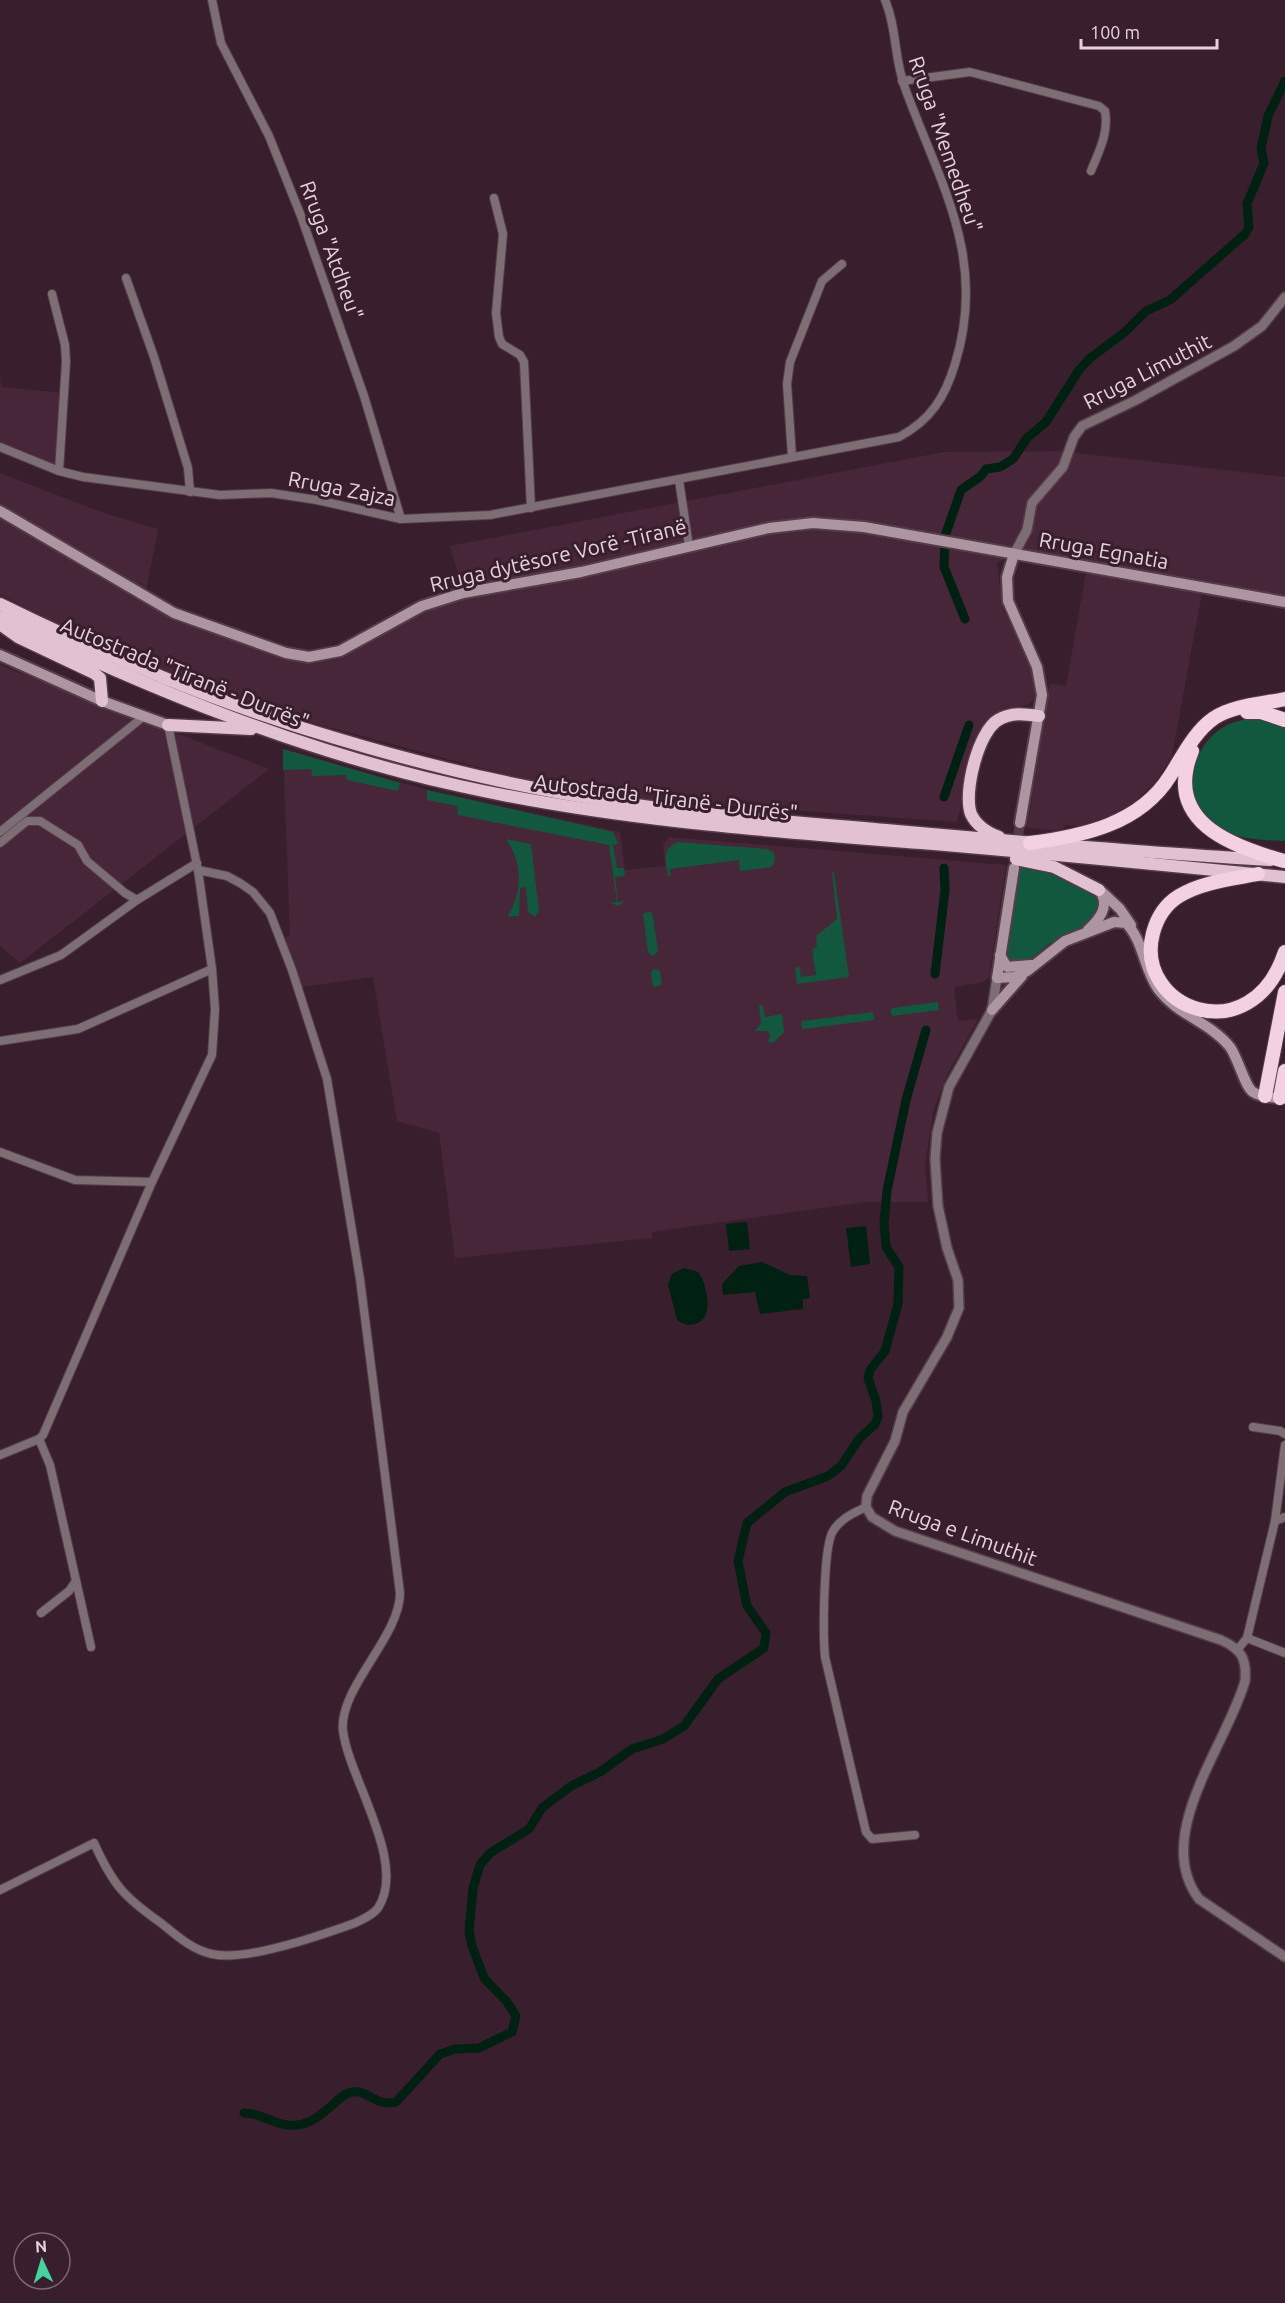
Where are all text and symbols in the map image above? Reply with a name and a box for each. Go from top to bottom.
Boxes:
scale bar [1081,12,1218,50]
text: 100 m [1090,22,1140,42]
street label: Rruga "Memedheu" [905,53,987,235]
street label: Rruga "Atdheu" [296,177,368,323]
street label: Rruga Limuthit [1079,328,1215,414]
street label: Rruga Zajza [286,466,398,510]
street label: Rruga dytësore Vorë -Tiranë [427,514,689,596]
street label: Rruga Egnatia [1037,527,1171,573]
street label: Autostrada "Tiranë - Durrës" [57,612,313,734]
street label: Autostrada "Tiranë - Durrës" [533,769,799,825]
street label: Rruga e Limuthit [885,1494,1041,1570]
north arrow [12,2231,72,2291]
text: N [34,2237,48,2255]

